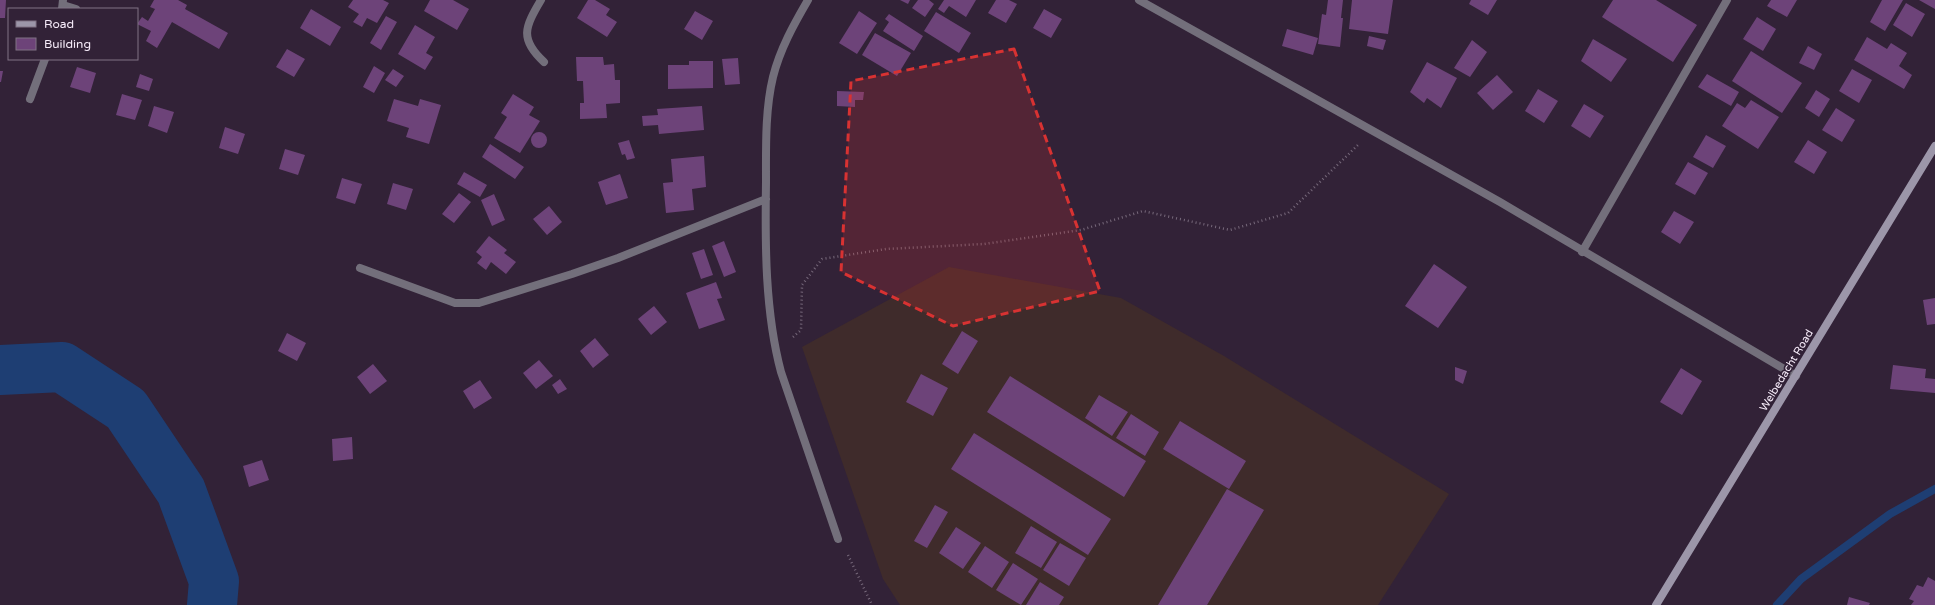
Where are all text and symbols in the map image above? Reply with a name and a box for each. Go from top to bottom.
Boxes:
legend [8,8,138,60]
text: Road [44,17,74,31]
text: Building [44,37,91,51]
street label: Welbedacht Road [1757,327,1816,413]

